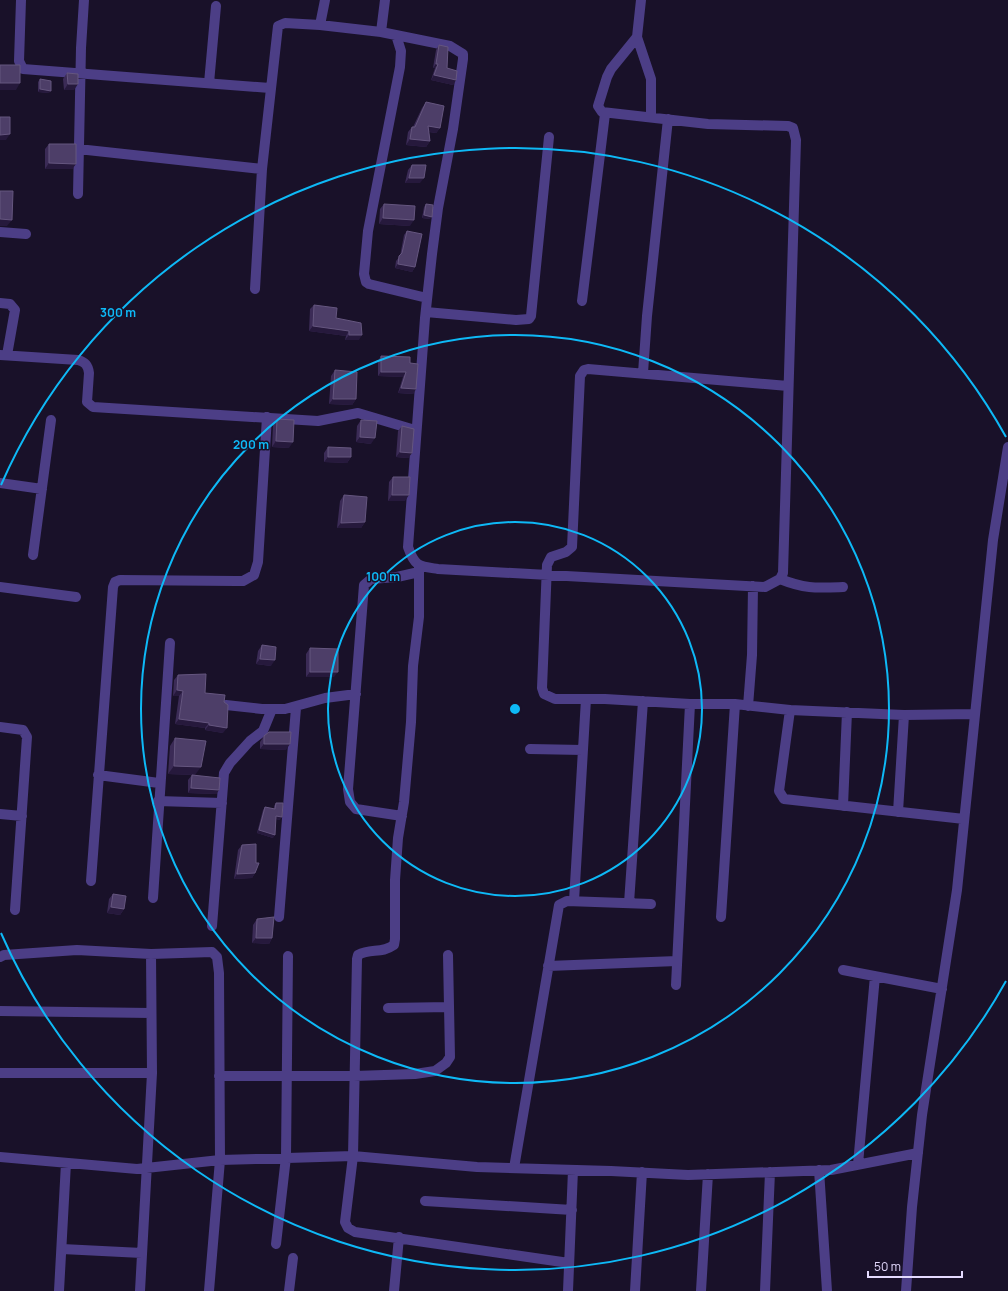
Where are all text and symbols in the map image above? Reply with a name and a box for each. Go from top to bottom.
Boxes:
text: 300 m [100,304,136,321]
text: 200 m [233,436,269,453]
text: 100 m [366,568,400,585]
centre of rings [508,702,522,716]
scale bar [868,1253,962,1279]
text: 50 m [874,1258,901,1275]

